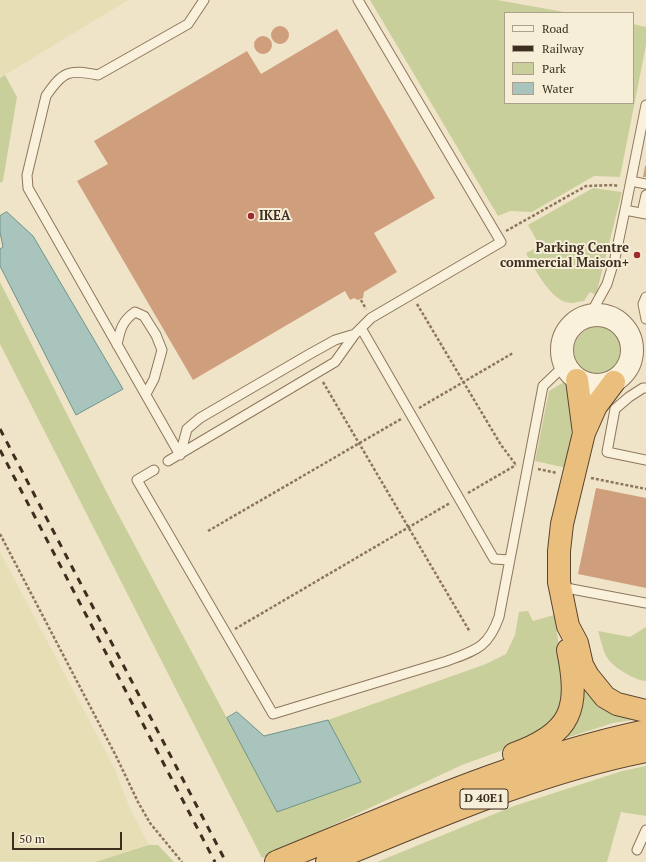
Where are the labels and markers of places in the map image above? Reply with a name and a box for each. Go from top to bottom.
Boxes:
place label: IKEA [259,208,290,224]
marker: IKEA [246,211,256,221]
place label: Parking Centre commercial Maison+ [500,240,629,271]
marker: Parking Centre commercial Maison+ [632,250,642,260]

